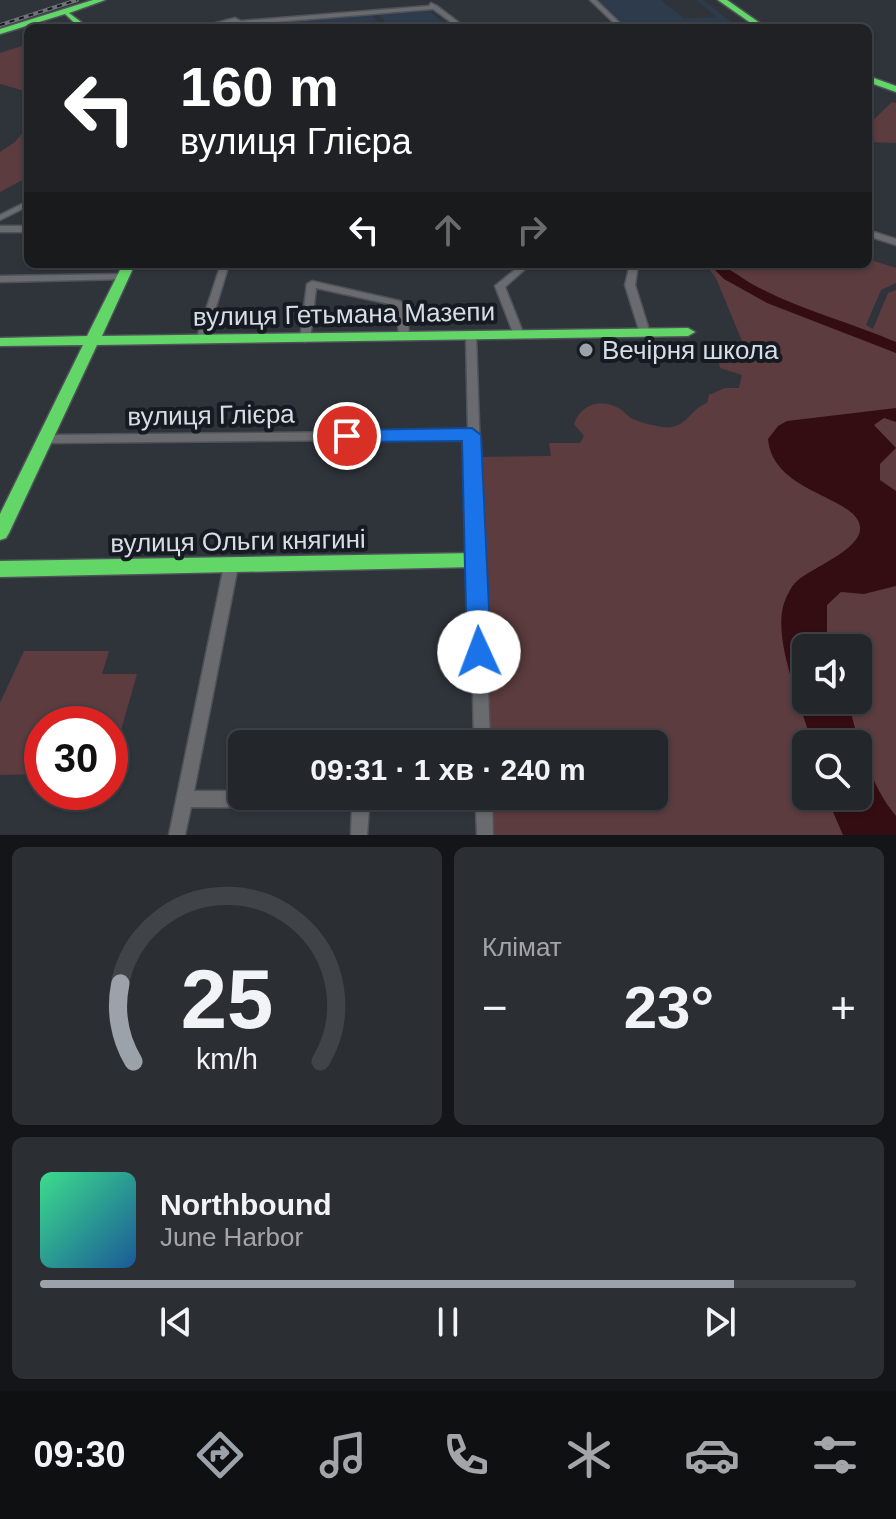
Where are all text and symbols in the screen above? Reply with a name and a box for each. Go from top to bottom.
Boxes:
text: 160 m [180,55,339,118]
icon: left [48,56,152,160]
text: вулиця Глієра [180,121,412,162]
icon: left [342,208,386,252]
icon: ahead [426,208,470,252]
icon: right [510,208,554,252]
street label: вулиця Гетьмана Мазепи [193,296,495,332]
place label: Вечірня школа [602,335,779,365]
marker: Вечірня школа [577,341,595,359]
street label: вулиця Глієра [127,399,295,431]
pin [313,402,381,470]
icon: arrive [325,414,369,458]
street label: вулиця Ольги княгині [110,524,366,558]
position arrow [437,610,521,694]
map controls [792,634,872,810]
button: sound [792,634,872,714]
speed limit sign: 30 [24,706,128,810]
button: search [792,730,872,810]
text: 09:31 · 1 хв · 240 m [310,753,586,786]
text: Клімат [482,932,562,962]
text: 25 [181,953,273,1046]
text: 23° [624,974,714,1041]
text: − [482,983,508,1032]
text: + [830,983,856,1032]
text: km/h [196,1043,258,1075]
text: Northbound [160,1188,332,1221]
text: June Harbor [160,1222,303,1252]
icon: previous [154,1300,198,1344]
icon: pause [426,1300,470,1344]
icon: next [698,1300,742,1344]
icon: directions [192,1427,248,1483]
icon: music [315,1427,371,1483]
icon: phone [438,1427,494,1483]
icon: climate [561,1427,617,1483]
icon: car [684,1427,740,1483]
icon: filters [807,1427,863,1483]
text: 09:30 [33,1434,126,1475]

